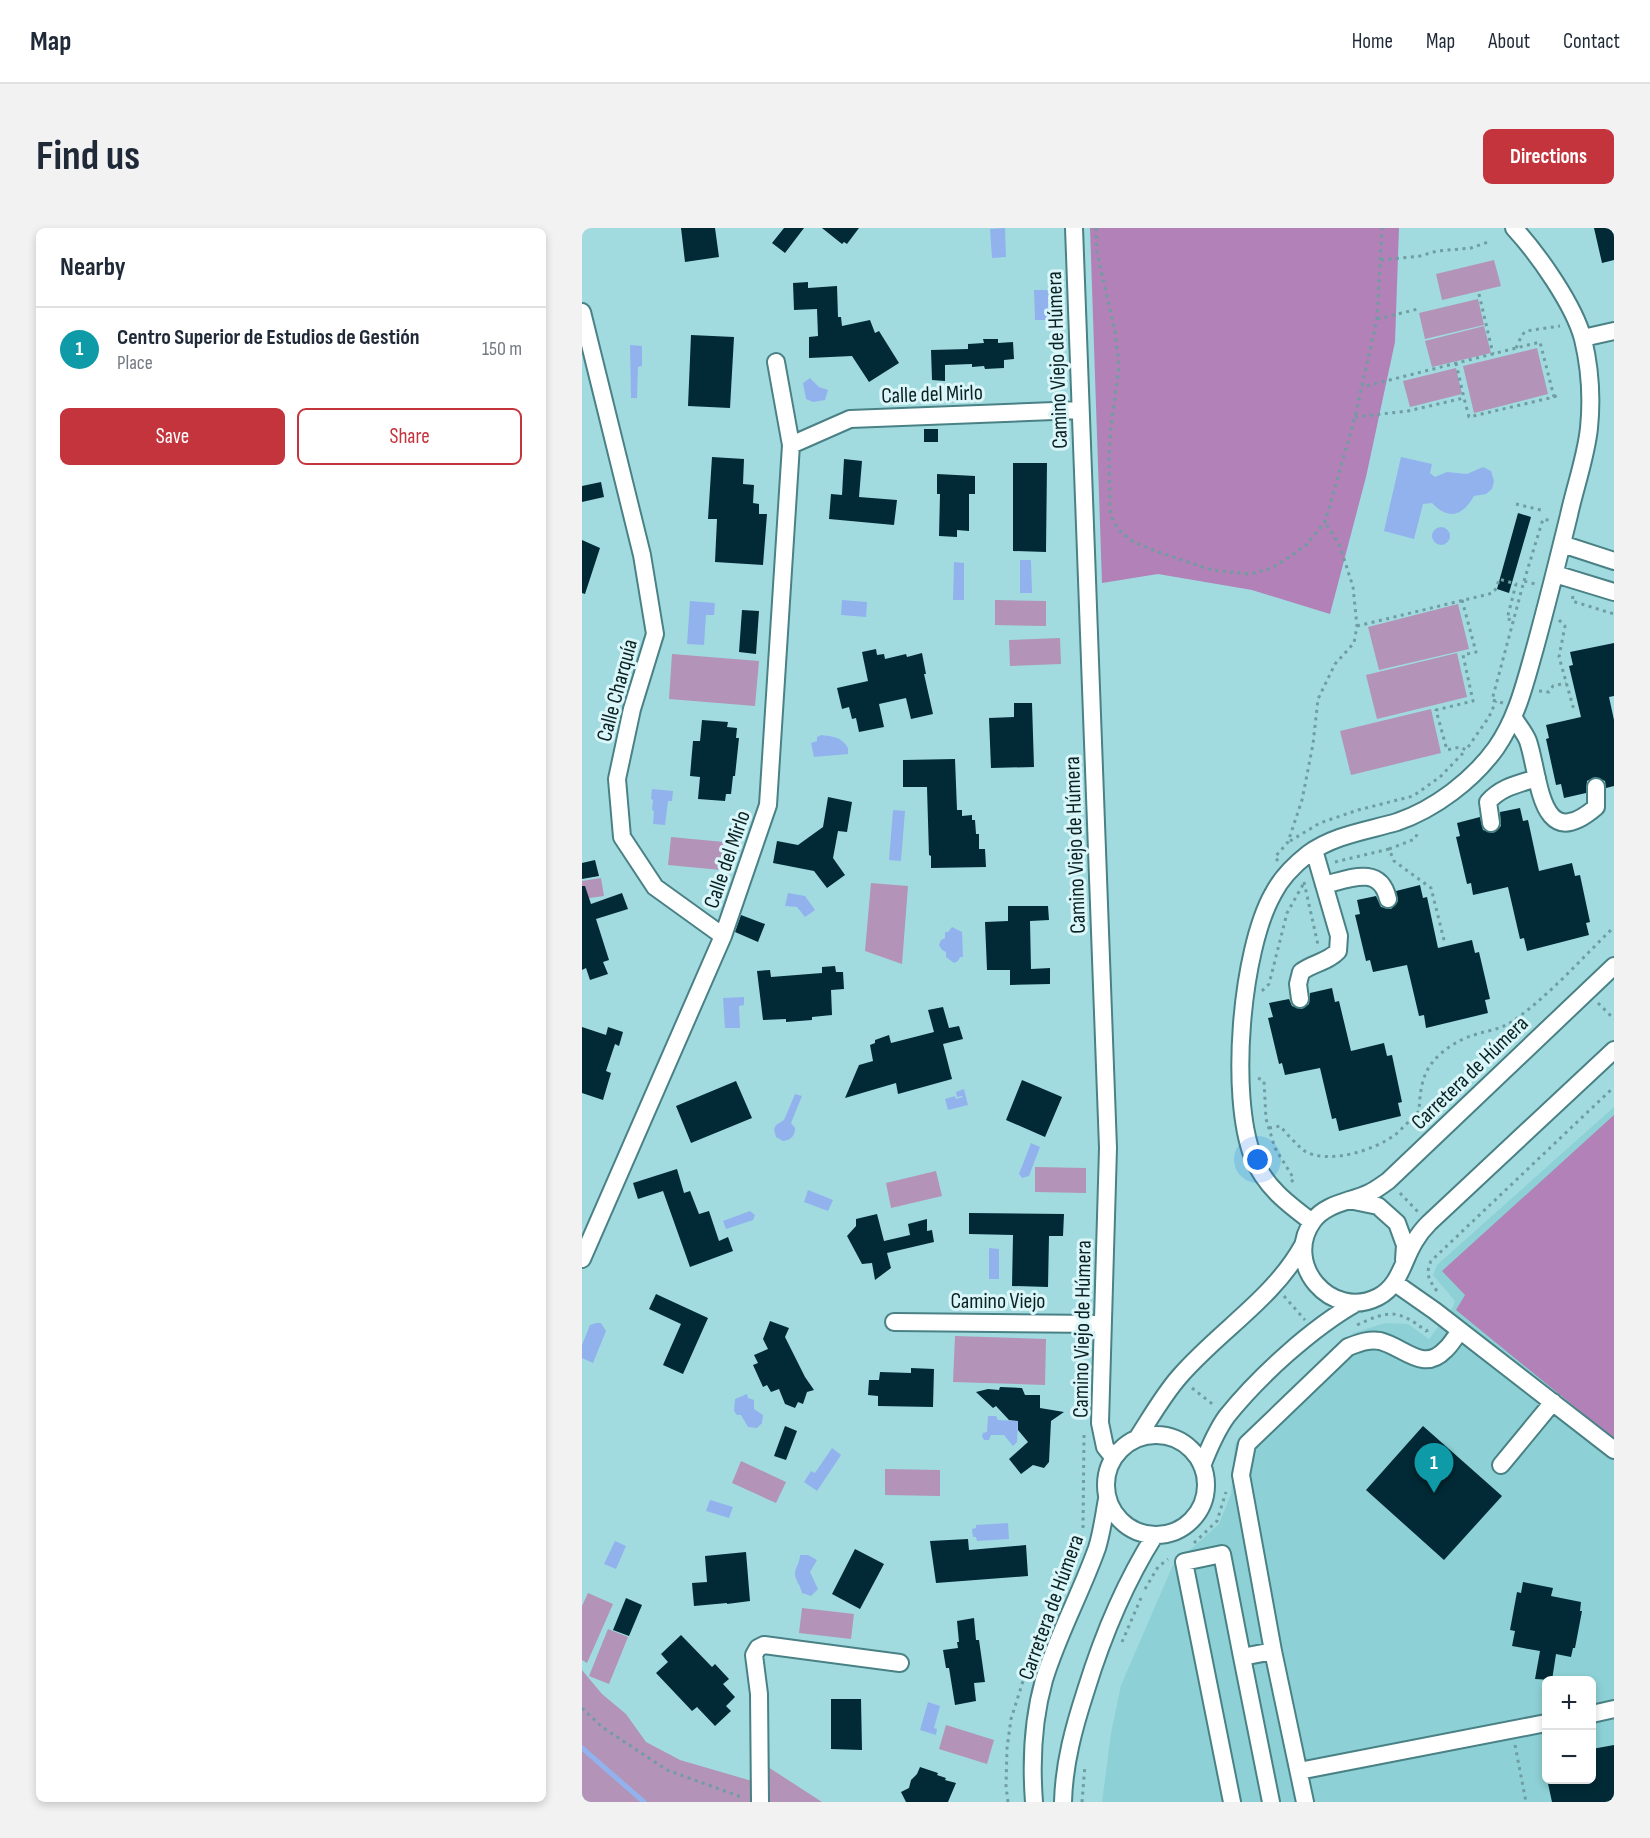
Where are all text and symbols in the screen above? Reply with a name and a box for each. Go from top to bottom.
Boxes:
text: Map [30,25,71,58]
text: Home [1352,29,1393,54]
text: Map [1426,29,1455,54]
text: About [1488,29,1530,54]
text: Contact [1563,29,1620,54]
button: Directions [1483,129,1614,184]
text: Find us [36,131,140,182]
text: Nearby [60,252,126,283]
street label: Camino Viejo de Húmera [1041,271,1074,449]
text: Centro Superior de Estudios de Gestión [117,324,420,351]
text: 1 [76,337,83,361]
text: 150 m [482,337,522,361]
text: Place [117,351,153,375]
street label: Calle del Mirlo [881,379,983,410]
button: Save [60,408,285,465]
button: Share [297,408,522,465]
street label: Calle Charquía [591,636,644,744]
street label: Camino Viejo de Húmera [1059,756,1092,934]
street label: Calle del Mirlo [698,807,757,912]
street label: Carretera de Húmera [1406,1010,1534,1136]
your location [1243,1145,1272,1174]
street label: Camino Viejo de Húmera [1067,1240,1098,1418]
street label: Camino Viejo [951,1288,1045,1315]
pin: 1 [1414,1444,1454,1493]
street label: Carretera de Húmera [1013,1531,1090,1684]
map controls [1542,1676,1596,1784]
button: + [1542,1676,1596,1730]
button: − [1542,1730,1596,1784]

